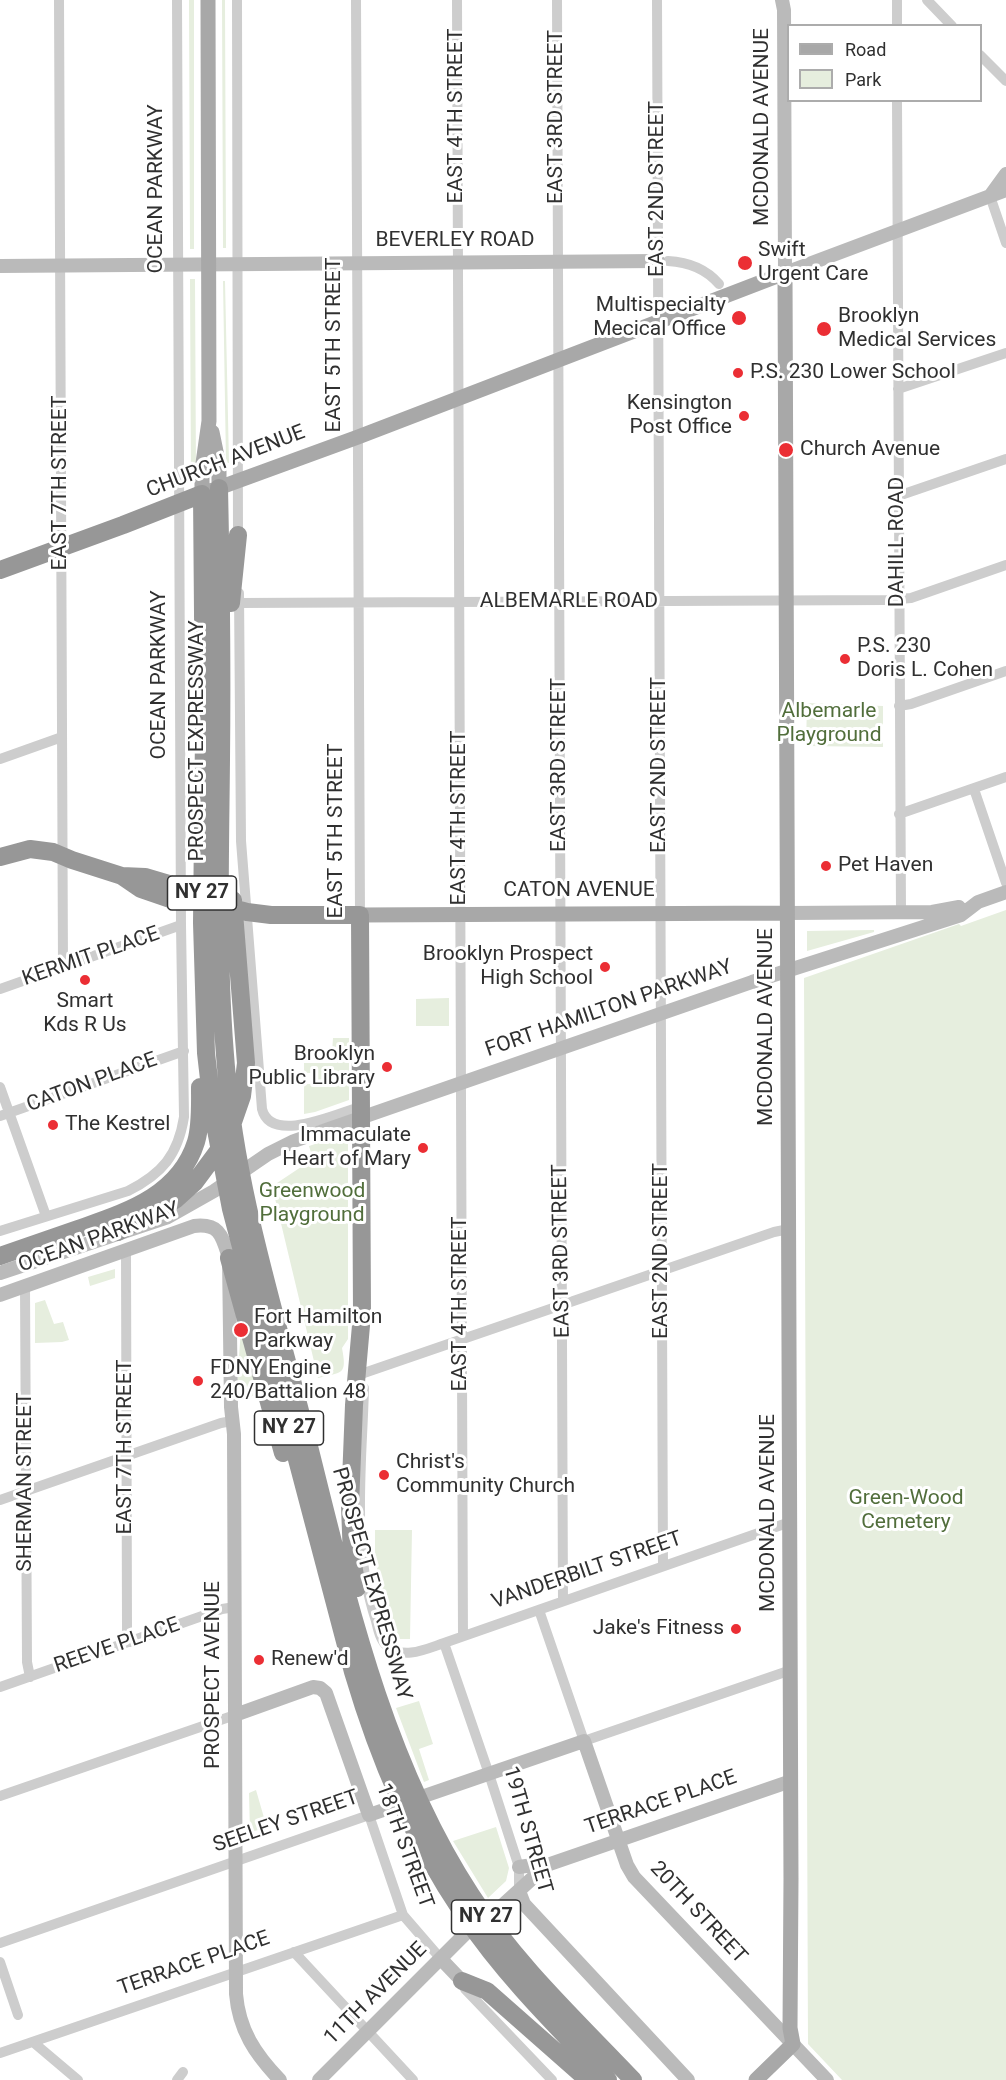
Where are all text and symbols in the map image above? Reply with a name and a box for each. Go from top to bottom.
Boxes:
legend [787,24,982,102]
street label: MCDONALD AVENUE [750,28,776,226]
street label: EAST 4TH STREET [444,29,470,203]
street label: EAST 3RD STREET [544,30,570,204]
text: Road [845,39,886,60]
text: Park [845,69,881,90]
street label: EAST 2ND STREET [645,101,671,277]
street label: OCEAN PARKWAY [144,104,170,274]
street label: BEVERLEY ROAD [376,228,534,254]
place label: Swift Urgent Care [758,238,868,288]
marker: Swift Urgent Care [736,254,754,272]
street label: EAST 5TH STREET [322,258,348,432]
place label: Multispecialty Mecical Office [593,293,726,343]
place label: Brooklyn Medical Services [838,304,996,354]
marker: Multispecialty Mecical Office [730,309,748,327]
marker: Brooklyn Medical Services [815,320,833,338]
place label: P.S. 230 Lower School [750,360,956,386]
marker: P.S. 230 Lower School [731,366,745,380]
place label: Kensington Post Office [627,391,732,441]
street label: EAST 7TH STREET [48,396,74,570]
marker: Kensington Post Office [737,409,751,423]
street label: CHURCH AVENUE [143,420,309,504]
place label: Church Avenue [800,437,940,463]
marker: Church Avenue [777,441,795,459]
street label: DAHILL ROAD [885,477,911,607]
street label: ALBEMARLE ROAD [480,589,658,615]
street label: OCEAN PARKWAY [147,590,173,760]
street label: PROSPECT EXPRESSWAY [185,620,211,862]
place label: P.S. 230 Doris L. Cohen [857,634,993,684]
marker: P.S. 230 Doris L. Cohen [838,652,852,666]
street label: EAST 2ND STREET [647,677,673,853]
street label: EAST 3RD STREET [547,678,573,852]
park label: Albemarle Playground [776,699,882,749]
street label: EAST 4TH STREET [447,731,473,905]
street label: EAST 5TH STREET [324,744,350,918]
place label: Pet Haven [838,853,933,879]
marker: Pet Haven [819,859,833,873]
road number: NY 27 [168,876,236,910]
street label: CATON AVENUE [503,878,655,904]
street label: KERMIT PLACE [19,922,163,992]
street label: MCDONALD AVENUE [754,928,780,1126]
place label: Brooklyn Prospect High School [423,942,593,992]
street label: FORT HAMILTON PARKWAY [482,955,736,1063]
marker: Brooklyn Prospect High School [598,960,612,974]
marker: Smart Kds R Us [78,973,92,987]
place label: Smart Kds R Us [43,989,127,1039]
place label: Brooklyn Public Library [248,1042,375,1092]
street label: CATON PLACE [23,1048,161,1118]
marker: Brooklyn Public Library [380,1060,394,1074]
place label: The Kestrel [65,1112,170,1138]
marker: The Kestrel [46,1118,60,1132]
place label: Immaculate Heart of Mary [282,1123,411,1173]
marker: Immaculate Heart of Mary [416,1141,430,1155]
street label: EAST 2ND STREET [649,1163,675,1339]
street label: EAST 3RD STREET [548,1164,576,1338]
park label: Greenwood Playground [259,1179,365,1229]
street label: OCEAN PARKWAY [15,1197,183,1279]
street label: EAST 4TH STREET [448,1217,474,1391]
place label: Fort Hamilton Parkway [254,1305,382,1355]
marker: Fort Hamilton Parkway [232,1321,250,1339]
place label: FDNY Engine 240/Battalion 48 [210,1356,366,1406]
street label: EAST 7TH STREET [113,1360,139,1534]
marker: FDNY Engine 240/Battalion 48 [191,1374,205,1388]
street label: SHERMAN STREET [13,1392,39,1572]
road number: NY 27 [254,1411,324,1445]
street label: MCDONALD AVENUE [756,1414,782,1612]
place label: Christ's Community Church [396,1450,575,1500]
street label: PROSPECT EXPRESSWAY [326,1465,416,1703]
marker: Christ's Community Church [377,1468,391,1482]
park label: Green-Wood Cemetery [848,1486,964,1536]
street label: VANDERBILT STREET [489,1527,685,1615]
street label: PROSPECT AVENUE [201,1581,227,1769]
street label: REEVE PLACE [51,1613,183,1679]
place label: Jake's Fitness [593,1616,724,1642]
marker: Jake's Fitness [729,1622,743,1636]
place label: Renew'd [271,1647,348,1673]
marker: Renew'd [252,1653,266,1667]
street label: 19TH STREET [497,1764,557,1896]
street label: TERRACE PLACE [582,1765,740,1841]
street label: 18TH STREET [370,1780,438,1912]
street label: SEELEY STREET [210,1785,362,1859]
street label: 20TH STREET [644,1857,752,1969]
road number: NY 27 [452,1900,520,1934]
street label: TERRACE PLACE [115,1926,273,2002]
street label: 11TH AVENUE [319,1937,433,2051]

